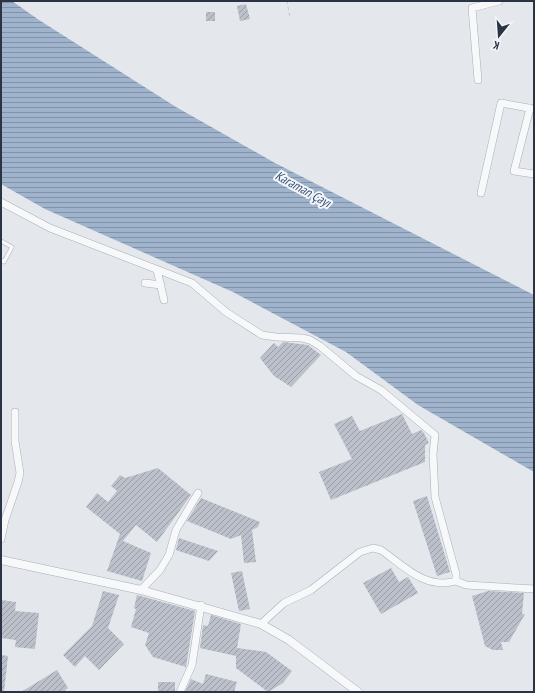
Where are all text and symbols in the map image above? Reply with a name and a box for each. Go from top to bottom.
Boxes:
north arrow [479,16,519,56]
text: K [491,38,501,53]
water label: Karaman Çayı [272,167,335,212]

